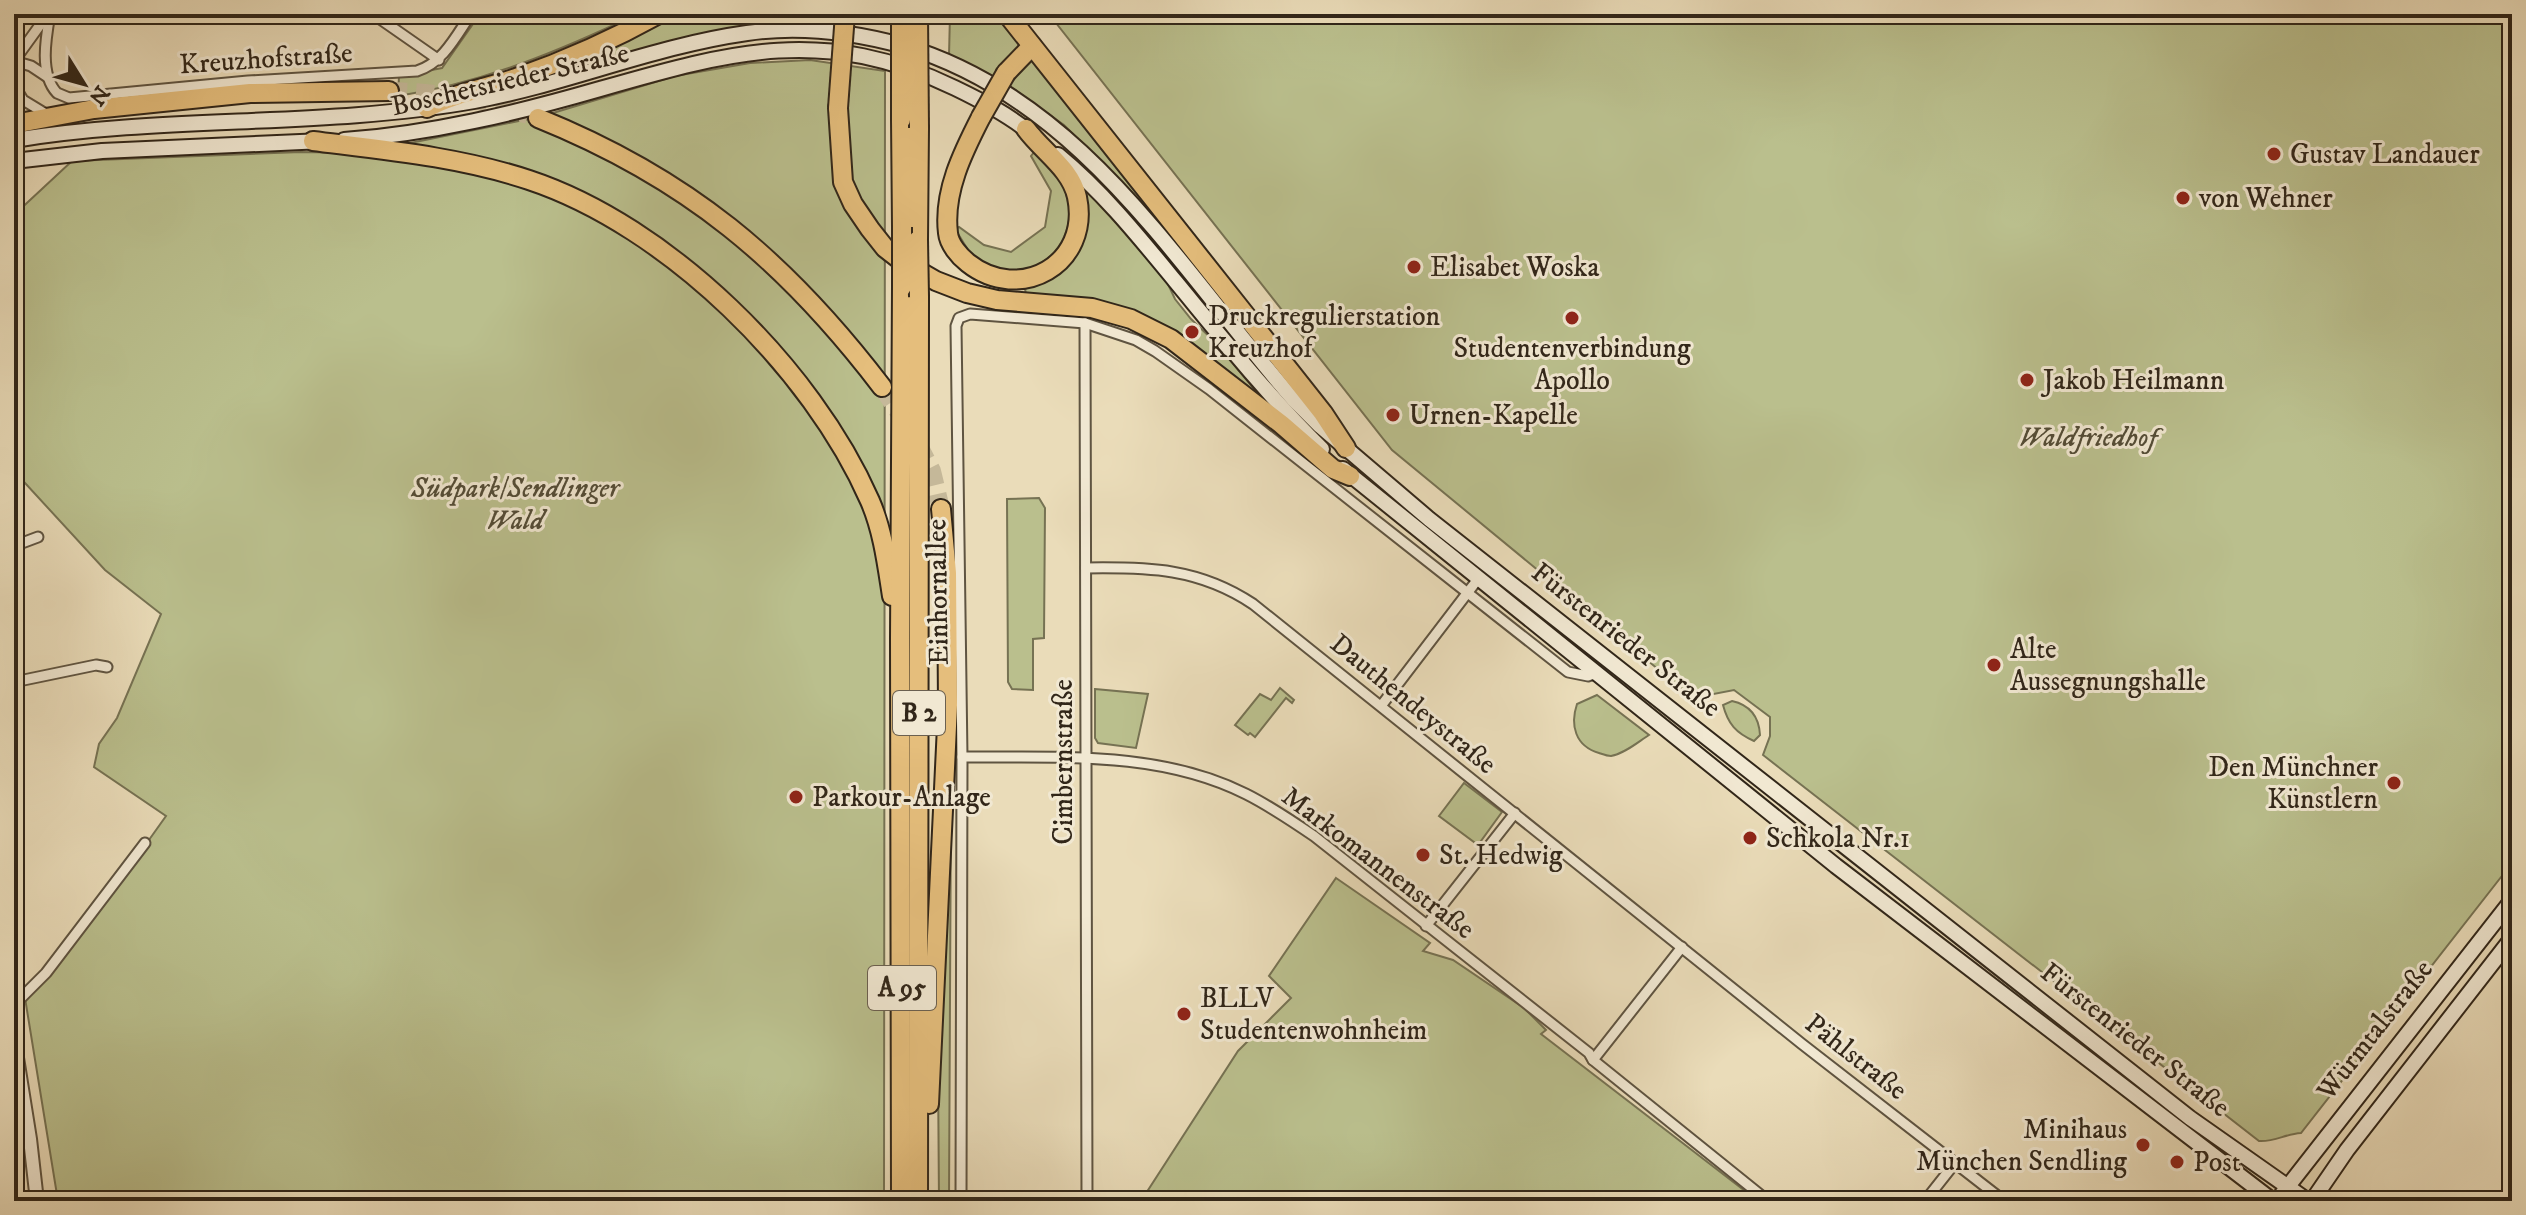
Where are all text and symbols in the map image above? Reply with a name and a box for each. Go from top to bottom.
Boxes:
street label: Kreuzhofstraße [178,35,354,83]
street label: Boschetsrieder Straße [388,36,632,124]
north arrow [44,44,124,124]
text: N [83,80,115,110]
place label: Gustav Landauer [2290,137,2480,172]
marker: Gustav Landauer [2265,145,2283,163]
place label: von Wehner [2198,181,2333,216]
marker: von Wehner [2174,189,2192,207]
place label: Elisabet Woska [1430,250,1599,285]
marker: Elisabet Woska [1405,258,1423,276]
place label: Druckregulierstation Kreuzhof [1208,299,1441,366]
marker: Studentenverbindung Apollo [1563,309,1581,327]
marker: Druckregulierstation Kreuzhof [1183,323,1201,341]
place label: Studentenverbindung Apollo [1453,331,1691,398]
place label: Jakob Heilmann [2040,363,2225,398]
marker: Jakob Heilmann [2018,371,2036,389]
place label: Urnen-Kapelle [1409,398,1578,433]
marker: Urnen-Kapelle [1384,406,1402,424]
park label: Waldfriedhof [2019,420,2164,455]
park label: Südpark/Sendlinger Wald [410,471,621,538]
street label: Einhornallee [919,518,957,666]
street label: Fürstenrieder Straße [1524,555,1728,725]
street label: Dauthendeystraße [1323,626,1503,782]
place label: Alte Aussegnungshalle [2010,632,2206,699]
marker: Alte Aussegnungshalle [1985,656,2003,674]
street label: Cimbernstraße [1046,679,1081,845]
road number: B 2 [893,691,945,735]
place label: Den Münchner Künstlern [2208,750,2379,817]
marker: Den Münchner Künstlern [2385,774,2403,792]
street label: Markomannenstraße [1275,779,1481,947]
place label: Parkour-Anlage [812,780,991,815]
marker: Parkour-Anlage [787,788,805,806]
place label: Schkola Nr.1 [1766,821,1910,856]
marker: Schkola Nr.1 [1741,829,1759,847]
place label: St. Hedwig [1439,838,1563,873]
marker: St. Hedwig [1414,846,1432,864]
street label: Würmtalstraße [2309,953,2441,1108]
street label: Fürstenrieder Straße [2033,955,2237,1125]
road number: A 95 [868,966,936,1010]
place label: BLLV Studentenwohnheim [1200,981,1427,1048]
marker: BLLV Studentenwohnheim [1175,1005,1193,1023]
street label: Pählstraße [1798,1006,1914,1108]
place label: Minihaus München Sendling [1916,1112,2127,1179]
marker: Minihaus München Sendling [2134,1136,2152,1154]
place label: Post [2193,1145,2241,1180]
marker: Post [2168,1153,2186,1171]

